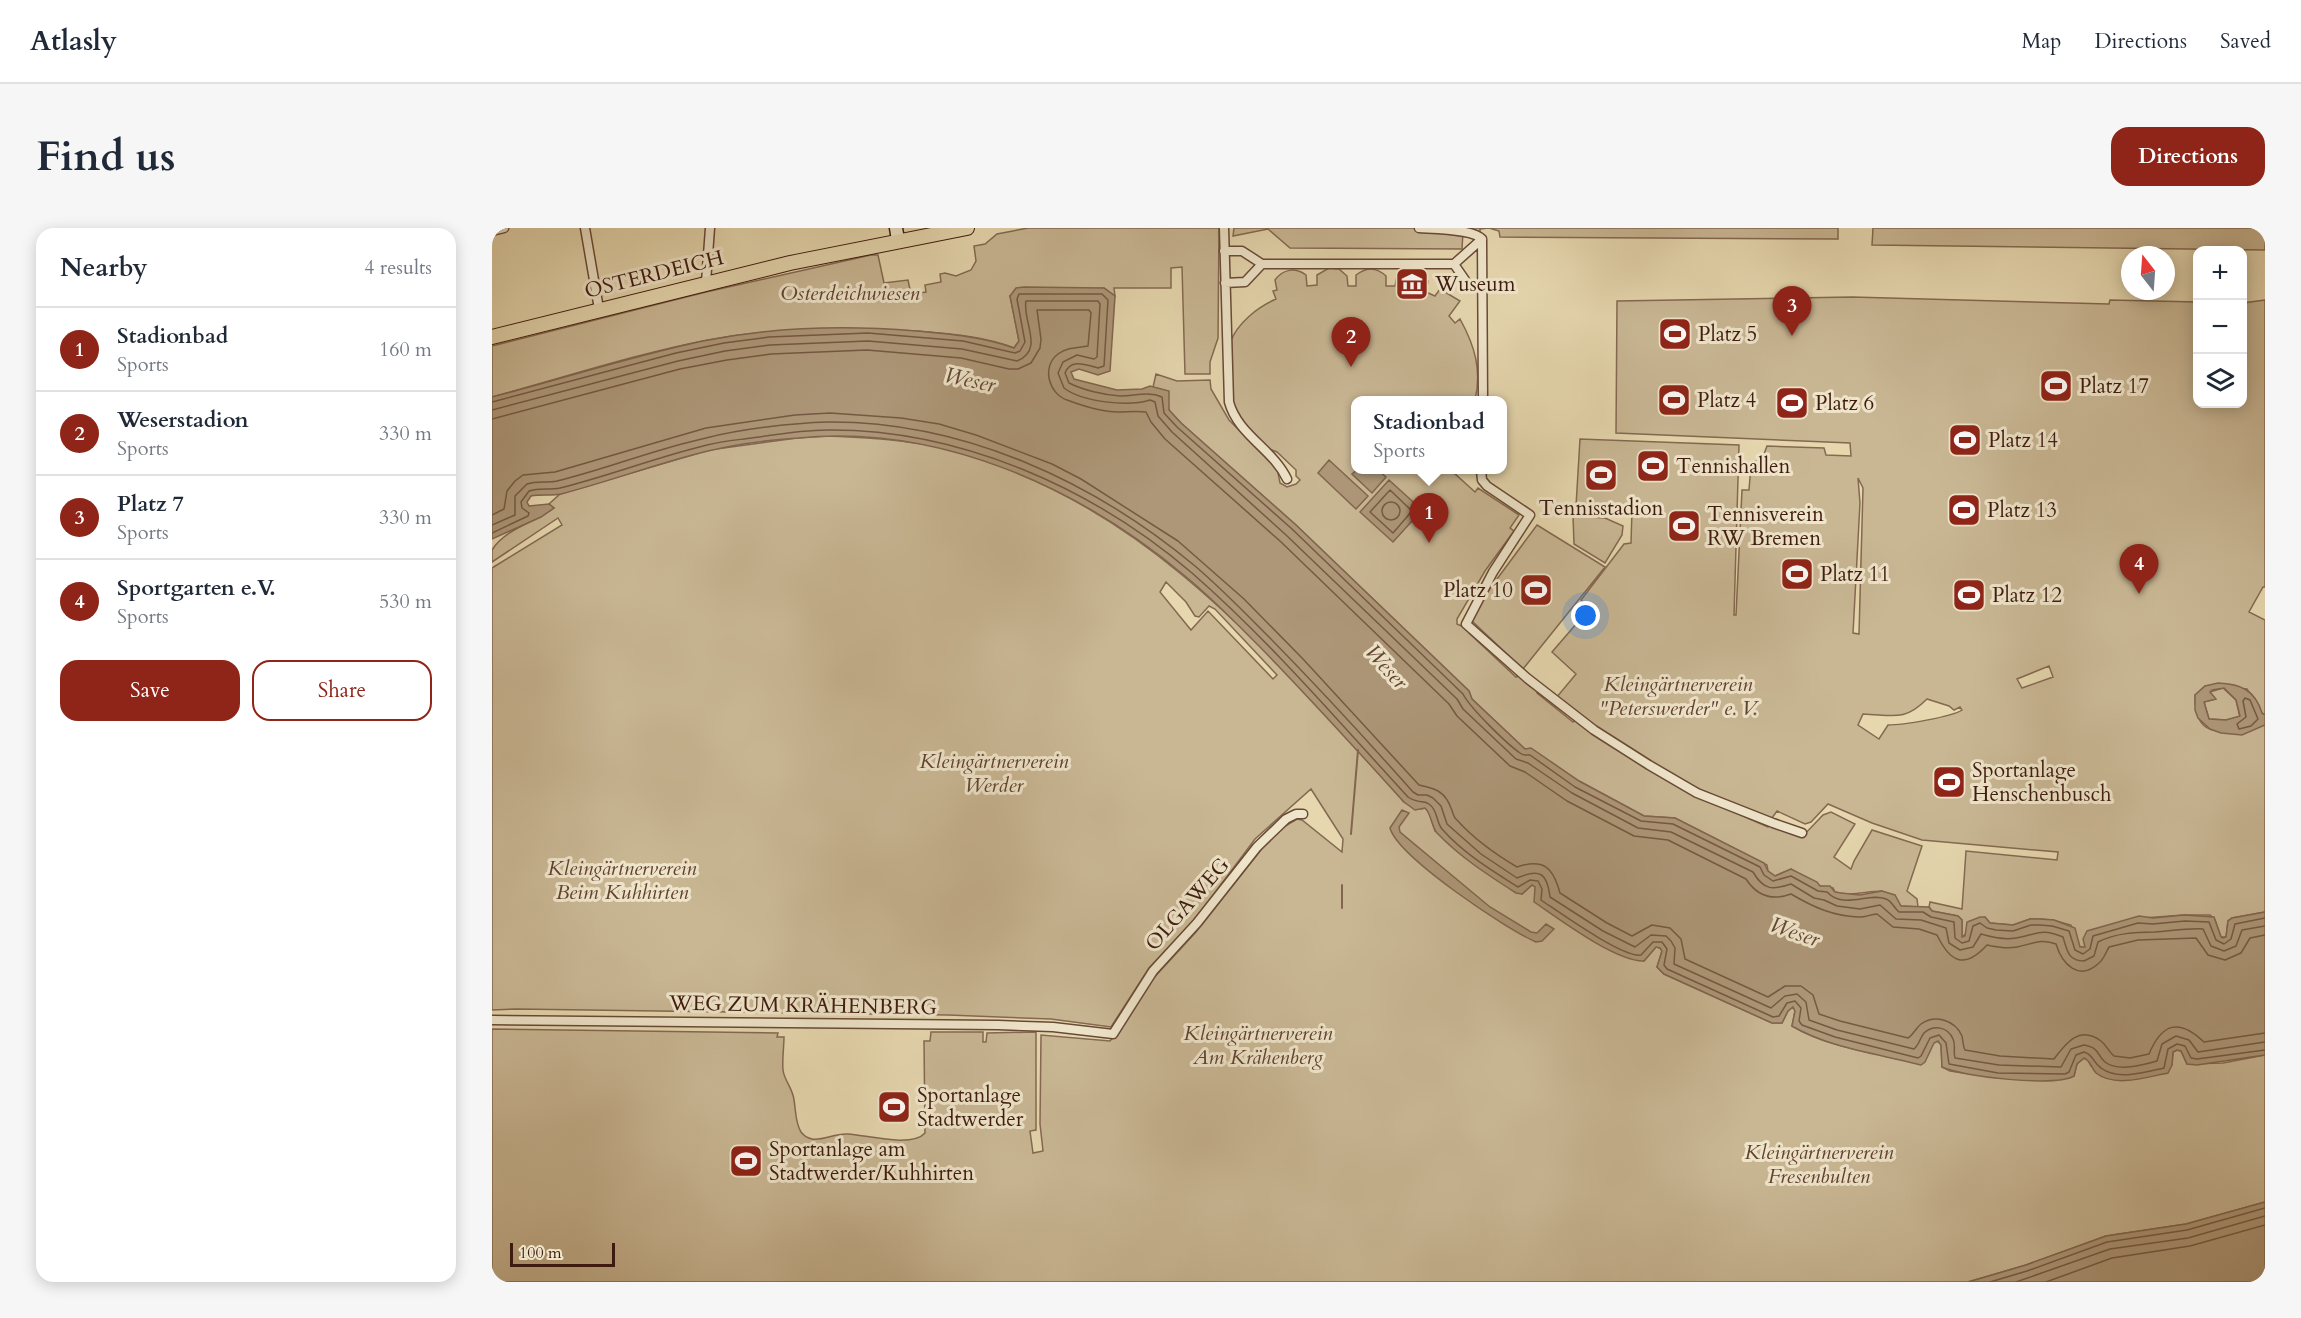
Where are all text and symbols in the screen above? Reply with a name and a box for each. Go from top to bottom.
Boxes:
text: Atlasly [30,22,117,60]
text: Map [2021,27,2061,56]
text: Directions [2094,27,2187,56]
text: Saved [2220,27,2271,56]
button: Directions [2111,127,2265,186]
text: Find us [36,128,176,185]
street label: OSTERDEICH [582,243,727,306]
north arrow [2121,246,2175,300]
map controls [2193,246,2247,408]
button: + [2193,246,2247,300]
text: Nearby [60,250,148,285]
text: 4 results [364,254,432,281]
museum icon: Wuseum [1394,266,1430,302]
place label: Wuseum [1434,270,1516,299]
park label: Osterdeichwiesen [780,279,921,308]
pin: 3 [1772,286,1812,336]
button: − [2193,300,2247,354]
sports icon: Platz 5 [1657,316,1693,352]
pin: 2 [1332,318,1370,367]
place label: Platz 5 [1698,320,1757,349]
text: Stadionbad [117,321,228,351]
text: 1 [74,336,85,363]
text: 160 m [379,336,432,363]
text: Sports [117,351,169,378]
button: layers [2193,354,2247,408]
water label: Weser [942,360,999,400]
sports icon: Platz 17 [2038,368,2074,404]
place label: Platz 17 [2079,372,2149,401]
sports icon: Platz 4 [1656,382,1692,418]
sports icon: Platz 6 [1774,385,1810,421]
place label: Platz 4 [1697,386,1756,415]
place label: Platz 6 [1815,389,1874,418]
popup [1351,396,1507,474]
text: Weserstadion [117,405,249,435]
text: Stadionbad [1373,407,1485,437]
text: 2 [74,420,85,447]
text: 330 m [379,420,432,447]
sports icon: Platz 14 [1947,422,1983,458]
place label: Platz 14 [1988,426,2058,455]
text: Sports [117,435,169,462]
text: Sports [1373,437,1425,464]
sports icon: Tennishallen [1635,448,1671,484]
place label: Tennishallen [1676,452,1791,481]
sports icon: Tennisstadion [1583,457,1619,493]
text: Platz 7 [117,489,184,519]
sports icon: Platz 13 [1946,492,1982,528]
pin: 1 [1410,494,1448,543]
place label: Tennisstadion [1539,494,1663,523]
place label: Platz 13 [1987,496,2057,525]
place label: Tennisverein RW Bremen [1707,500,1824,553]
text: 3 [74,504,85,531]
text: 330 m [379,504,432,531]
sports icon: Tennisverein RW Bremen [1666,508,1702,544]
text: Sports [117,519,169,546]
pin: 4 [2120,544,2158,594]
sports icon: Platz 11 [1779,556,1815,592]
place label: Platz 11 [1820,560,1890,589]
sports icon: Platz 10 [1518,572,1554,608]
text: Sportgarten e.V. [117,573,276,603]
place label: Platz 10 [1443,576,1513,605]
sports icon: Platz 12 [1951,577,1987,613]
place label: Platz 12 [1992,581,2062,610]
text: 4 [74,588,85,615]
text: 530 m [379,588,432,615]
your location [1571,601,1600,630]
text: Sports [117,603,169,630]
water label: Weser [1358,638,1415,696]
button: Save [60,660,240,721]
button: Share [252,660,432,721]
park label: Kleingärtnerverein "Peterswerder" e. V. [1600,670,1760,723]
park label: Kleingärtnerverein Werder [919,747,1069,800]
place label: Sportanlage Henschenbusch [1972,756,2112,809]
sports icon: Sportanlage Henschenbusch [1931,764,1967,800]
street label: OLGAWEG [1139,851,1236,957]
park label: Kleingärtnerverein Beim Kuhhirten [547,854,697,907]
water label: Weser [1766,909,1825,955]
street label: WEG ZUM KRÄHENBERG [668,989,938,1022]
park label: Kleingärtnerverein Am Krähenberg [1183,1019,1333,1072]
place label: Sportanlage Stadtwerder [917,1081,1024,1134]
sports icon: Sportanlage Stadtwerder [876,1089,912,1125]
place label: Sportanlage am Stadtwerder/Kuhhirten [769,1135,974,1188]
park label: Kleingärtnerverein Fresenbulten [1744,1138,1894,1191]
sports icon: Sportanlage am Stadtwerder/Kuhhirten [728,1143,764,1179]
scale bar [510,1240,615,1268]
text: 100 m [519,1242,561,1264]

